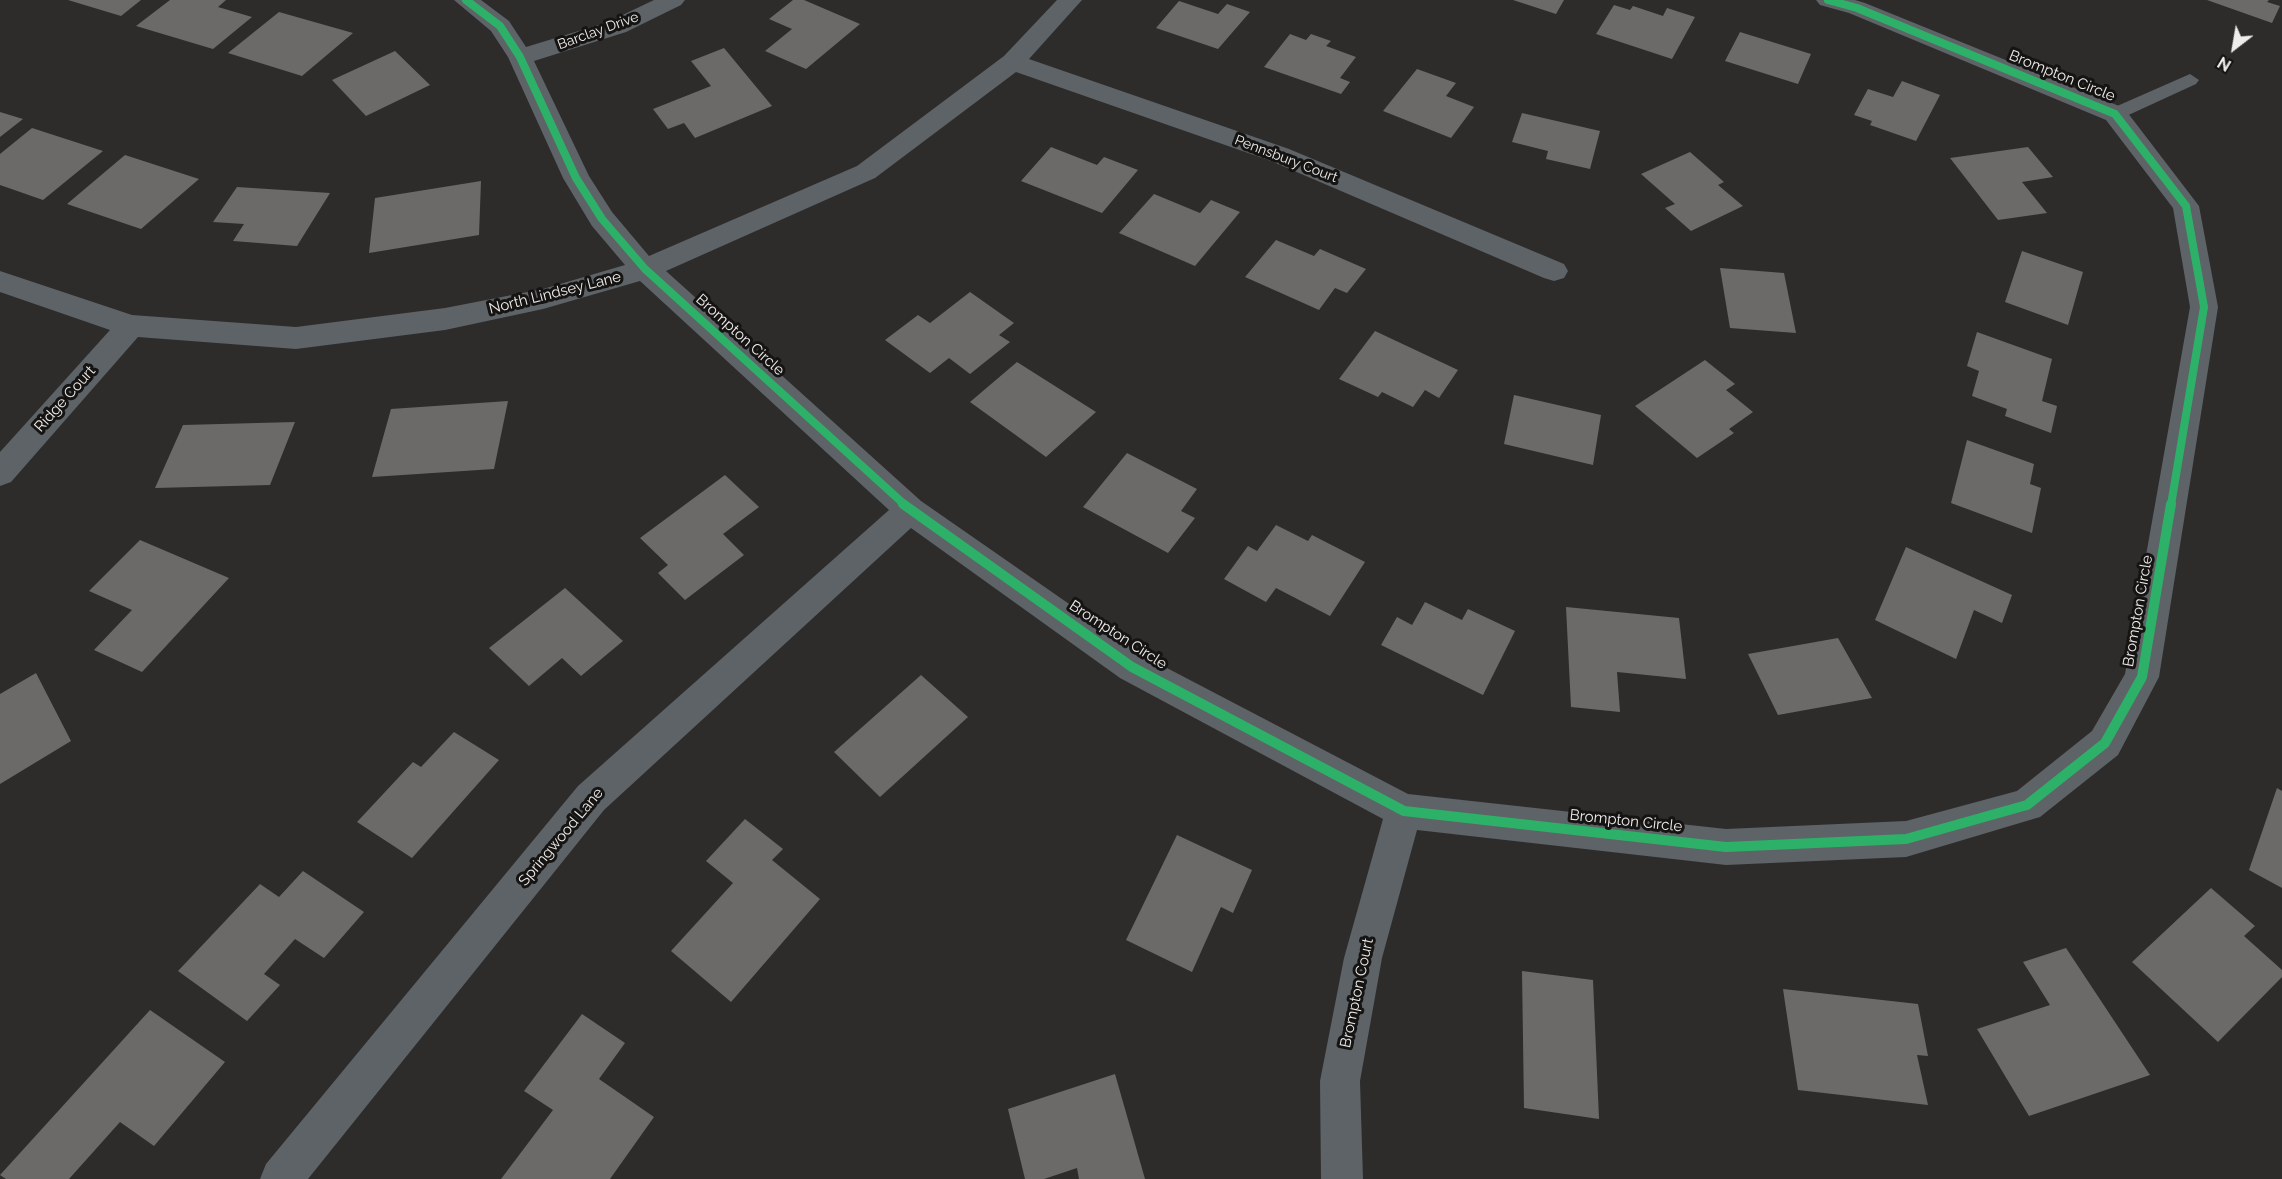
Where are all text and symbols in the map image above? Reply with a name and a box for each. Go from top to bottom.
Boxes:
street label: Barclay Drive [555,9,641,53]
north arrow [2204,18,2264,78]
street label: Brompton Circle [2006,46,2118,106]
text: N [2214,53,2235,75]
street label: Pennsbury Court [1232,132,1340,186]
street label: North Lindsey Lane [487,268,623,318]
street label: Brompton Circle [692,291,788,379]
street label: Ridge Court [31,362,99,436]
street label: Brompton Circle [2119,554,2157,668]
street label: Brompton Circle [1066,597,1170,673]
street label: Springwood Lane [515,784,607,890]
street label: Brompton Circle [1569,806,1683,836]
street label: Brompton Court [1337,937,1377,1049]

